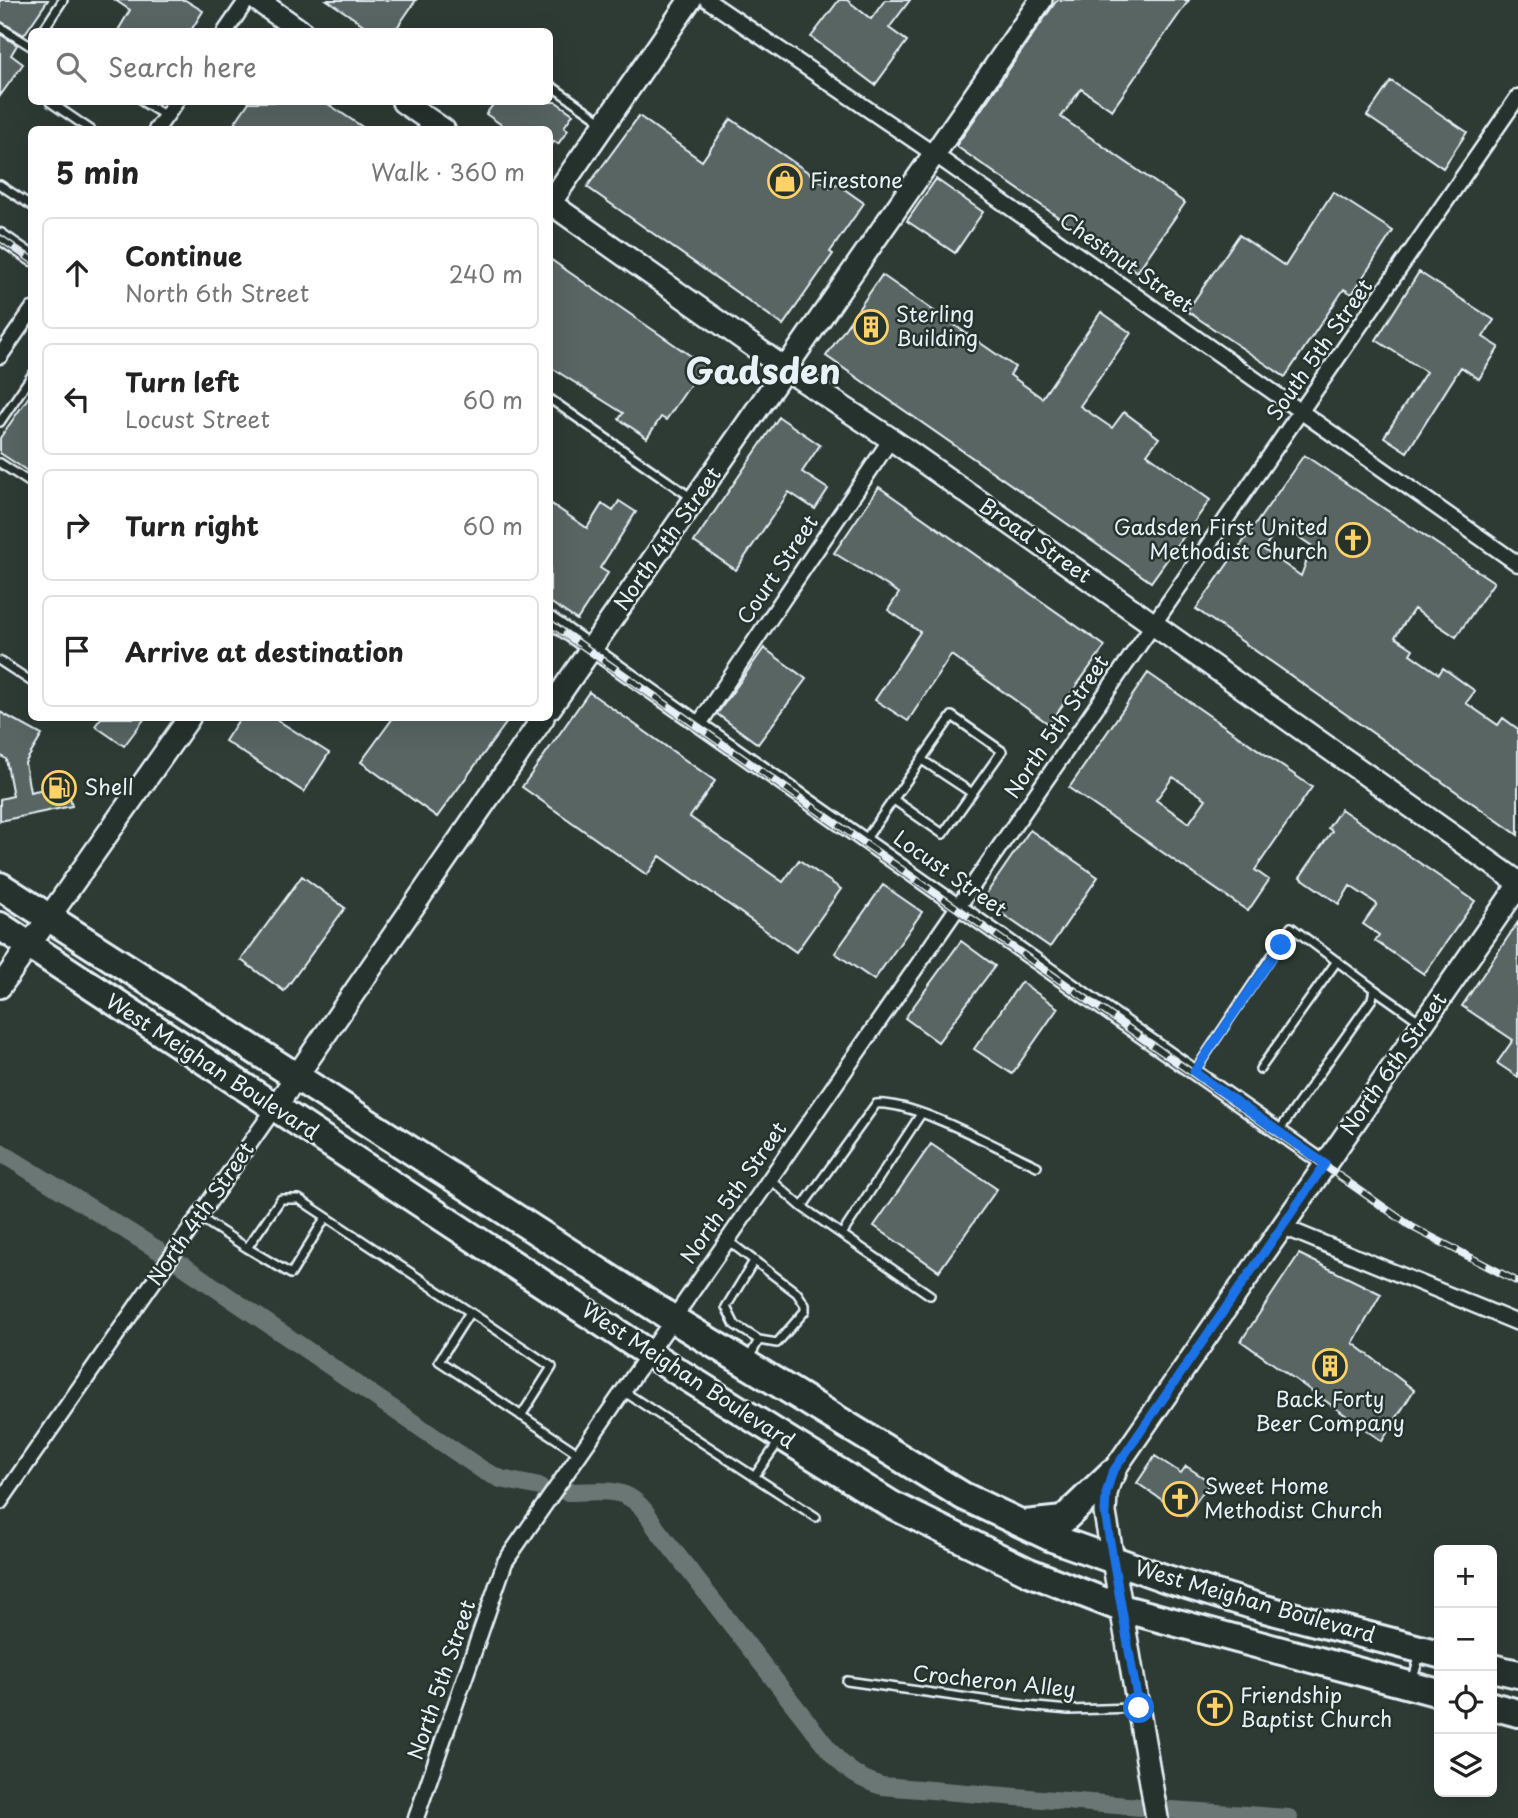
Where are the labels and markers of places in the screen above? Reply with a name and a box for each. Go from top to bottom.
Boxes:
shop icon: Firestone [766,162,804,200]
place label: Firestone [810,163,903,195]
place label: Sterling Building [896,297,978,353]
building icon: Sterling Building [852,308,890,346]
place label: Gadsden First United Methodist Church [1114,510,1328,566]
church icon: Gadsden First United Methodist Church [1334,521,1372,559]
fuel station icon: Shell [40,769,78,807]
place label: Shell [84,770,133,802]
building icon: Back Forty Beer Company [1311,1347,1349,1385]
place label: Back Forty Beer Company [1255,1382,1405,1438]
place label: Sweet Home Methodist Church [1204,1469,1383,1525]
church icon: Sweet Home Methodist Church [1161,1480,1199,1518]
place label: Friendship Baptist Church [1240,1678,1392,1734]
church icon: Friendship Baptist Church [1196,1689,1234,1727]

